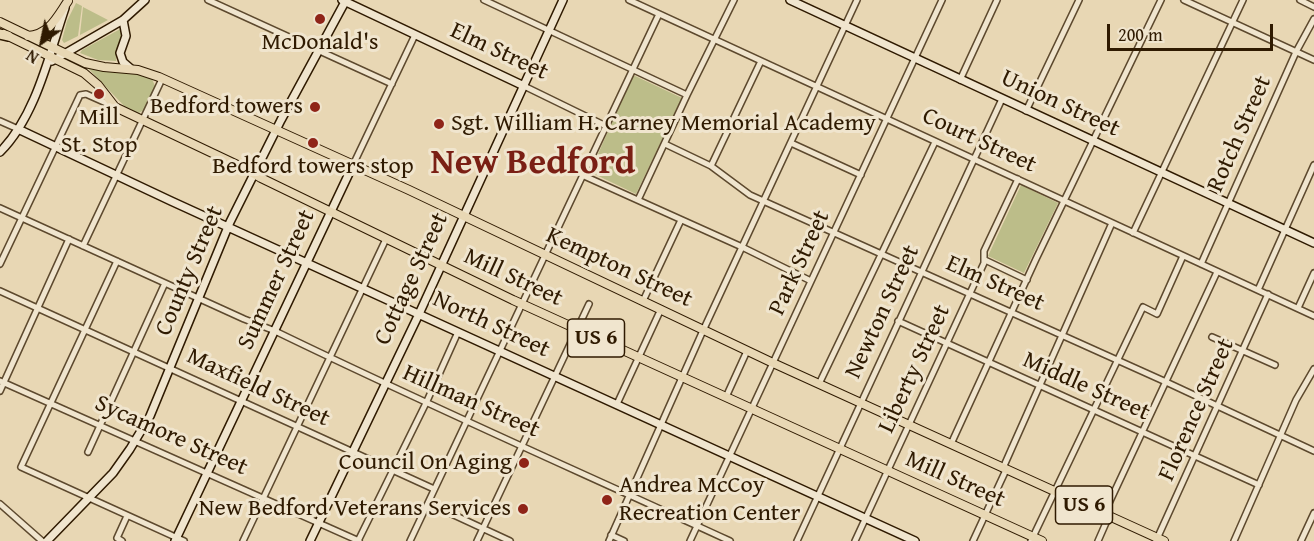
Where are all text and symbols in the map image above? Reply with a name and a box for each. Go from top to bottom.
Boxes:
north arrow [12,12,72,72]
marker: McDonald's [313,12,327,26]
scale bar [1110,12,1276,50]
street label: Elm Street [446,17,552,87]
text: 200 m [1118,21,1163,48]
place label: McDonald's [261,29,379,57]
text: N [21,44,43,70]
street label: Union Street [996,64,1124,144]
street label: Rotch Street [1202,71,1278,197]
marker: Mill St. Stop [92,87,106,101]
place label: Bedford towers [150,93,303,121]
marker: Bedford towers [308,100,322,114]
street label: Court Street [917,102,1041,180]
place label: Mill St. Stop [61,104,137,160]
place label: Sgt. William H. Carney Memorial Academy [451,110,876,138]
marker: Sgt. William H. Carney Memorial Academy [432,117,446,131]
marker: Bedford towers stop [306,136,320,150]
district label: New Bedford [431,142,635,186]
place label: Bedford towers stop [212,153,414,181]
street label: County Street [150,202,230,340]
street label: Summer Street [232,205,322,355]
street label: Park Street [763,206,837,320]
street label: Cottage Street [369,208,455,350]
street label: Kempton Street [541,222,697,314]
street label: Newton Street [839,241,927,383]
street label: Mill Street [459,243,567,313]
street label: Elm Street [941,250,1049,318]
street label: North Street [428,285,554,365]
street label: Liberty Street [873,300,957,438]
road number: US 6 [568,319,624,357]
street label: Florence Street [1153,334,1241,486]
street label: Maxfield Street [182,342,334,434]
street label: Middle Street [1018,346,1154,428]
street label: Hillman Street [398,359,544,445]
street label: Sycamore Street [90,389,252,483]
street label: Mill Street [901,445,1009,515]
place label: Council On Aging [339,449,512,477]
marker: Council On Aging [517,456,531,470]
place label: Andrea McCoy Recreation Center [619,472,800,528]
road number: US 6 [1056,486,1112,524]
marker: Andrea McCoy Recreation Center [600,493,614,507]
place label: New Bedford Veterans Services [199,495,511,523]
marker: New Bedford Veterans Services [516,502,530,516]

